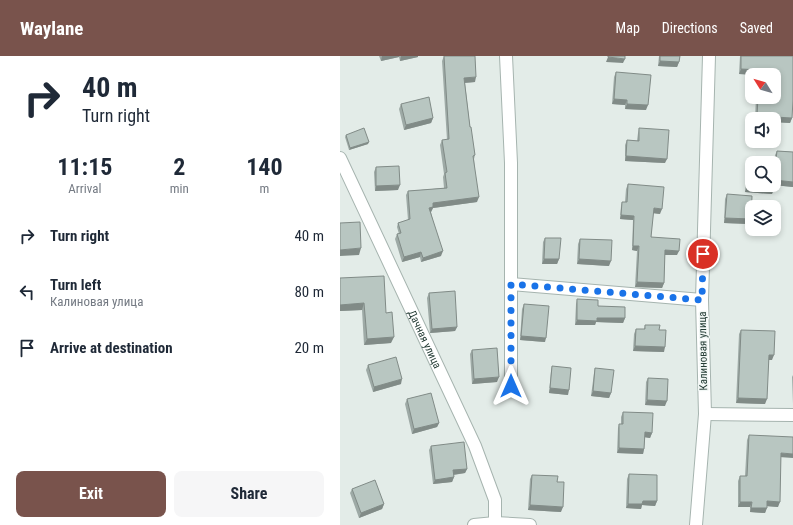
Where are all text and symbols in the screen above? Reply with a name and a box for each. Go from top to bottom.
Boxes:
text: Waylane [20,17,83,40]
text: Map [616,20,640,36]
text: Directions [662,20,718,36]
text: Saved [740,20,773,36]
north arrow [745,68,781,104]
map controls [745,68,781,236]
text: 40 m [82,71,138,104]
icon: right [16,72,68,124]
text: Turn right [82,105,150,126]
button: sound [745,112,781,148]
text: 11:15 [57,153,112,181]
text: 2 [173,153,185,181]
text: 140 [246,153,283,181]
button: search [745,156,781,192]
text: Arrival [68,181,101,196]
text: min [170,181,189,196]
text: m [260,181,269,196]
button: layers [745,200,781,236]
icon: right [16,225,38,247]
text: Turn right [50,227,109,245]
text: 40 m [294,227,324,245]
pin [686,237,720,271]
icon: arrive [692,243,714,265]
text: Turn left [50,276,101,294]
icon: left [16,281,38,303]
text: 80 m [294,283,324,301]
text: Калиновая улица [50,294,143,309]
street label: Дачная улица [406,308,444,370]
street label: Калиновая улица [696,311,710,391]
icon: arrive [16,337,38,359]
text: Arrive at destination [50,339,173,357]
text: 20 m [294,339,324,357]
position arrow [490,365,532,407]
button: Exit [16,471,166,517]
button: Share [174,471,324,517]

